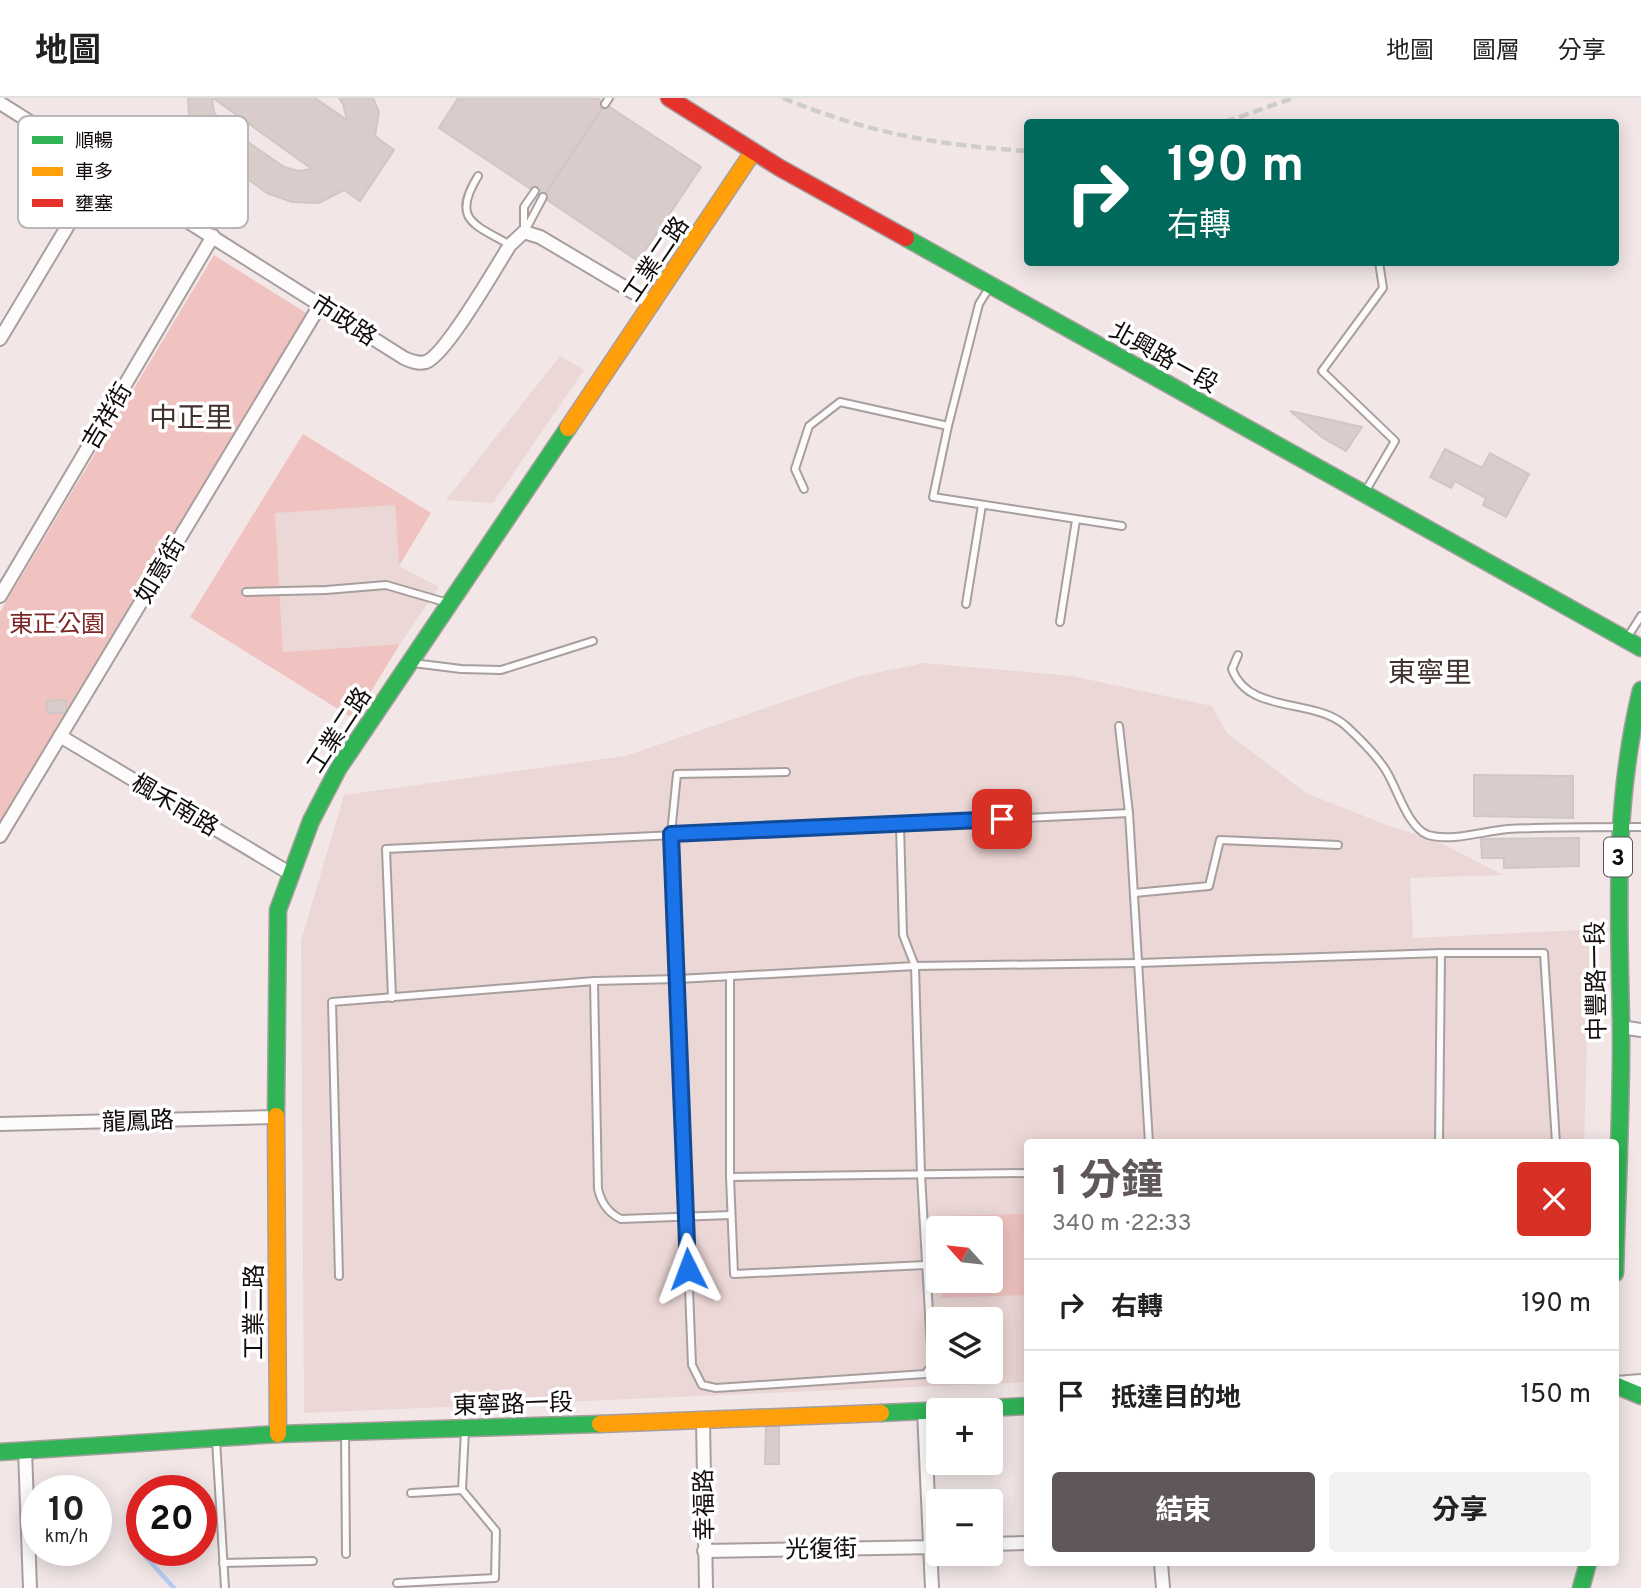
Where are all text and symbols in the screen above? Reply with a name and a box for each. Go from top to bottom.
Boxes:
text: 地圖 [35,32,101,74]
text: 地圖 [1386,37,1434,67]
text: 圖層 [1472,37,1520,67]
text: 分享 [1558,37,1606,67]
legend [18,116,248,228]
text: 順暢 [75,130,113,154]
text: 190 m [1167,137,1304,199]
icon: right [1052,147,1143,238]
text: 車多 [75,161,113,185]
text: 壅塞 [75,193,113,217]
text: 右轉 [1167,207,1231,247]
street label: 工業二路 [618,212,697,308]
street label: 市政路 [305,289,381,354]
street label: 北興路ㄧ段 [1103,317,1223,401]
street label: 吉祥街 [77,378,140,456]
district label: 中正里 [149,402,233,438]
street label: 如意街 [130,532,193,610]
park label: 東正公園 [9,611,105,641]
district label: 東寧里 [1388,657,1472,693]
street label: 工業二路 [302,683,379,780]
street label: 楓禾南路 [125,769,223,844]
pin [972,789,1032,849]
icon: arrive [983,800,1021,838]
road number: 3 [1604,838,1632,876]
street label: 中豐路一段 [1582,921,1614,1041]
street label: 龍鳳路 [102,1107,175,1139]
text: 1 分鐘 [1052,1157,1163,1210]
button: close [1517,1162,1591,1236]
text: 340 m · 22:33 [1052,1210,1192,1239]
north arrow [926,1216,1003,1293]
map controls [926,1216,1003,1566]
position arrow [651,1232,725,1306]
street label: 工業二路 [241,1264,271,1360]
icon: right [1052,1286,1090,1324]
text: 190 m [1521,1288,1591,1321]
text: 右轉 [1111,1292,1163,1325]
button: layers [926,1307,1003,1384]
icon: arrive [1052,1377,1090,1415]
text: 150 m [1520,1379,1591,1412]
text: 抵達目的地 [1111,1383,1241,1416]
street label: 東寧路一段 [453,1389,574,1423]
button: + [926,1398,1003,1475]
street label: 幸福路 [690,1469,722,1541]
button: 結束 [1052,1472,1315,1552]
button: 分享 [1329,1472,1591,1552]
speed limit sign: 20 [126,1475,217,1566]
text: 10 [48,1489,85,1533]
button: − [926,1489,1003,1566]
text: km/h [45,1526,88,1549]
street label: 光復街 [785,1535,857,1567]

